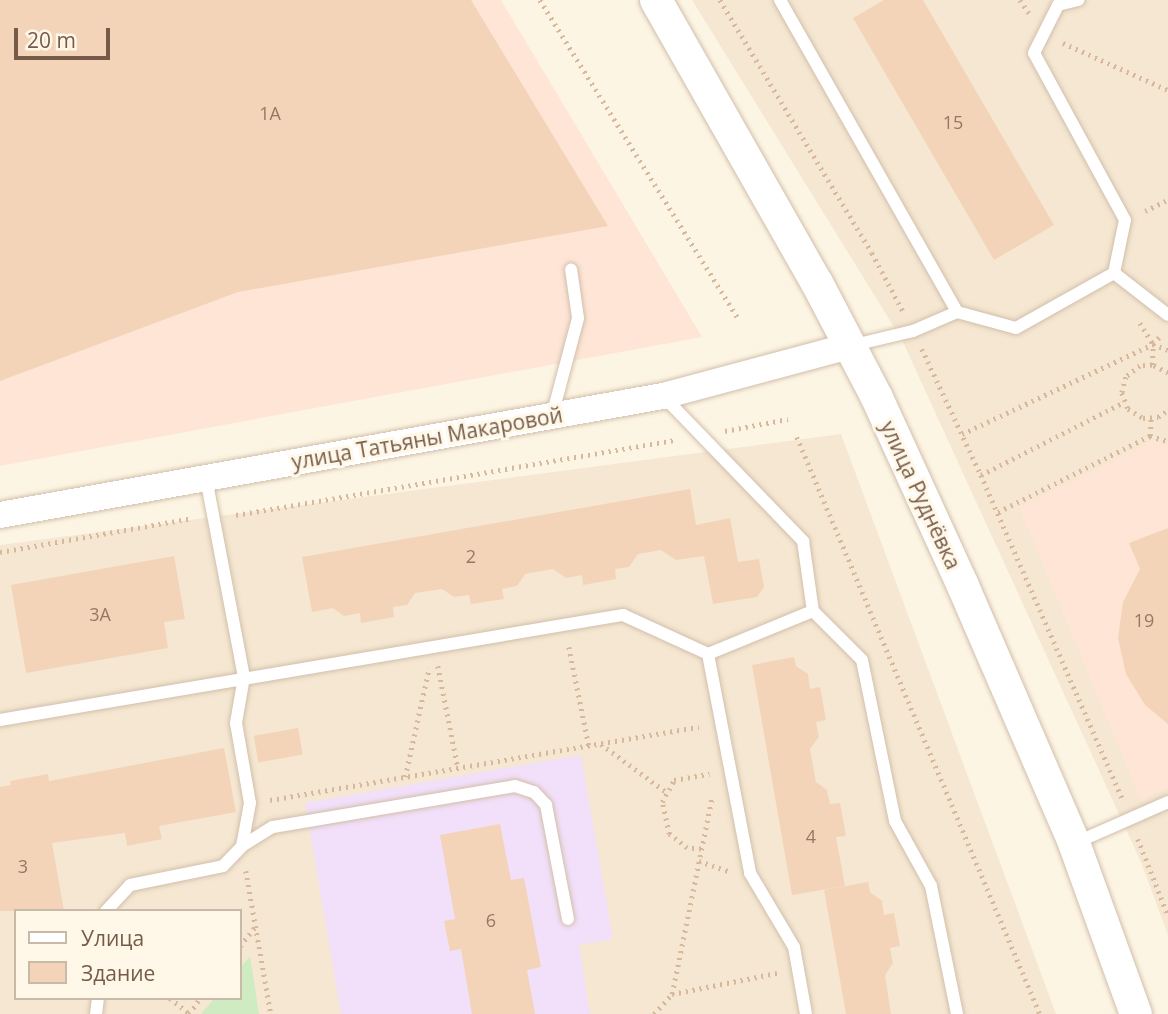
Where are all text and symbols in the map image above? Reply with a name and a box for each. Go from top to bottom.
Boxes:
scale bar [18,14,114,58]
text: 20 m [27,26,76,54]
house number: 1А [259,102,281,124]
house number: 15 [943,111,963,133]
street label: улица Татьяны Макаровой [290,402,564,474]
street label: улица Руднёвка [876,417,966,573]
house number: 2 [466,545,476,567]
house number: 3А [89,603,111,625]
house number: 19 [1134,609,1154,631]
house number: 4 [806,825,816,847]
house number: 3 [18,855,28,877]
legend [14,909,242,1000]
house number: 6 [486,909,496,931]
text: Улица [81,924,144,952]
text: Здание [81,959,155,987]

